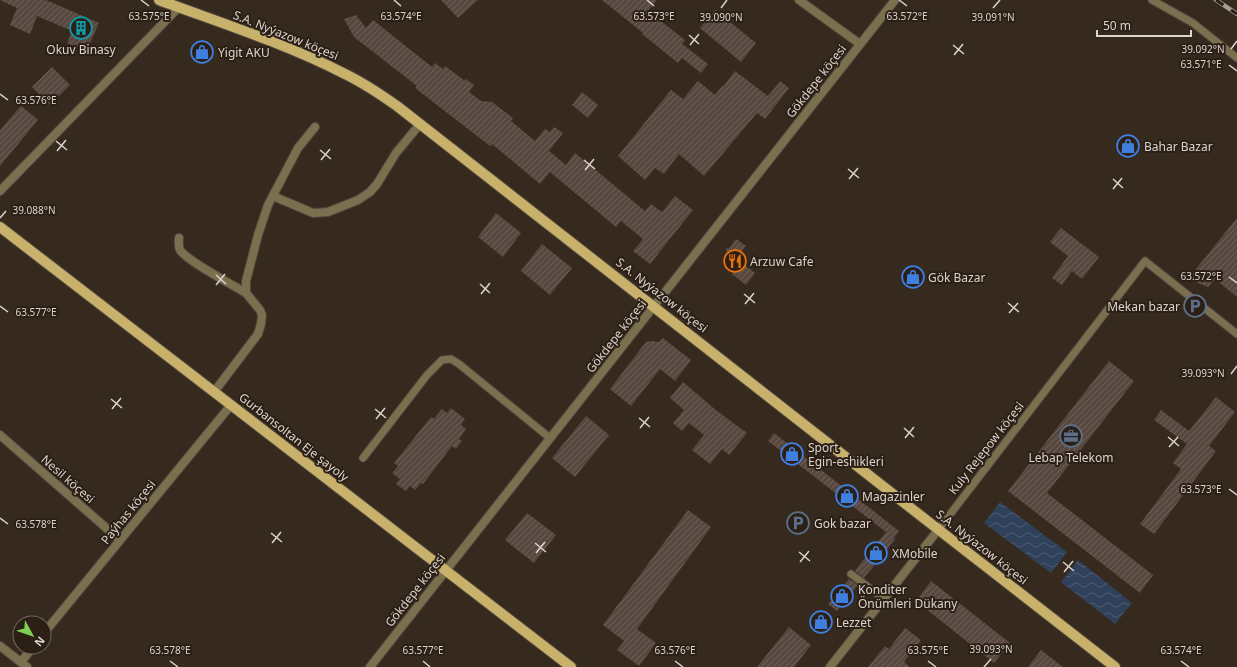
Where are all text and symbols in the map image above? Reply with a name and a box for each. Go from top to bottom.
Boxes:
street label: S.A. Nyýazow köçesi [231,6,341,64]
text: 63.575°E [128,9,170,23]
text: 63.574°E [380,9,422,23]
text: 63.573°E [633,9,675,23]
text: 63.572°E [886,9,928,23]
text: 39.090°N [699,10,743,24]
text: 39.091°N [971,10,1015,24]
scale bar [1097,12,1191,38]
building icon: Okuv Binasy [68,15,94,41]
text: 50 m [1103,17,1131,34]
shop icon: Yigit AKU [189,39,215,65]
place label: Okuv Binasy [46,41,117,58]
street label: Gökdepe köçesi [782,41,850,121]
text: 39.092°N [1181,42,1225,56]
place label: Yigit AKU [218,44,270,61]
text: 63.571°E [1180,57,1222,71]
text: 63.576°E [15,93,57,107]
shop icon: Bahar Bazar [1115,133,1141,159]
place label: Bahar Bazar [1144,138,1213,155]
text: 39.088°N [12,203,56,217]
restaurant icon: Arzuw Cafe [722,248,748,274]
place label: Arzuw Cafe [750,253,814,270]
street label: S.A. Nyýazow köçesi [613,254,711,336]
shop icon: Gök Bazar [900,264,926,290]
place label: Gök Bazar [928,269,985,286]
text: 63.572°E [1180,269,1222,283]
parking icon: Mekan bazar [1182,293,1208,319]
street label: Gökdepe köçesi [582,296,650,376]
place label: Mekan bazar [1107,298,1180,315]
text: 63.577°E [15,305,57,319]
text: 39.093°N [1181,366,1225,380]
street label: Gurbansoltan Eje şayoly [236,389,353,486]
street label: Kuly Rejepow köçesi [944,398,1028,498]
office icon: Lebap Telekom [1058,423,1084,449]
place label: Sport Egin-eshikleri [808,439,884,470]
shop icon: Sport Egin-eshikleri [779,441,805,467]
place label: Lebap Telekom [1028,449,1114,466]
street label: Nesil köçesi [38,451,98,507]
street label: Paýhas köçesi [97,476,159,548]
text: 63.573°E [1180,482,1222,496]
shop icon: Magazinler [834,483,860,509]
place label: Magazinler [862,488,925,505]
street label: S.A. Nyýazow köçesi [933,506,1031,588]
parking icon: Gok bazar [785,510,811,536]
place label: Gok bazar [814,515,871,532]
text: 63.578°E [15,517,57,531]
shop icon: XMobile [863,540,889,566]
place label: XMobile [892,545,938,562]
street label: Gökdepe köçesi [381,550,449,630]
place label: Konditer Önümleri Dükany [858,581,958,612]
shop icon: Konditer Önümleri Dükany [829,583,855,609]
shop icon: Lezzet [808,609,834,635]
place label: Lezzet [836,614,872,631]
north arrow [12,615,52,655]
text: N [31,633,49,650]
text: 39.093°N [969,642,1013,656]
text: 63.578°E [149,643,191,657]
text: 63.577°E [402,643,444,657]
text: 63.576°E [654,643,696,657]
text: 63.575°E [907,643,949,657]
text: 63.574°E [1160,643,1202,657]

